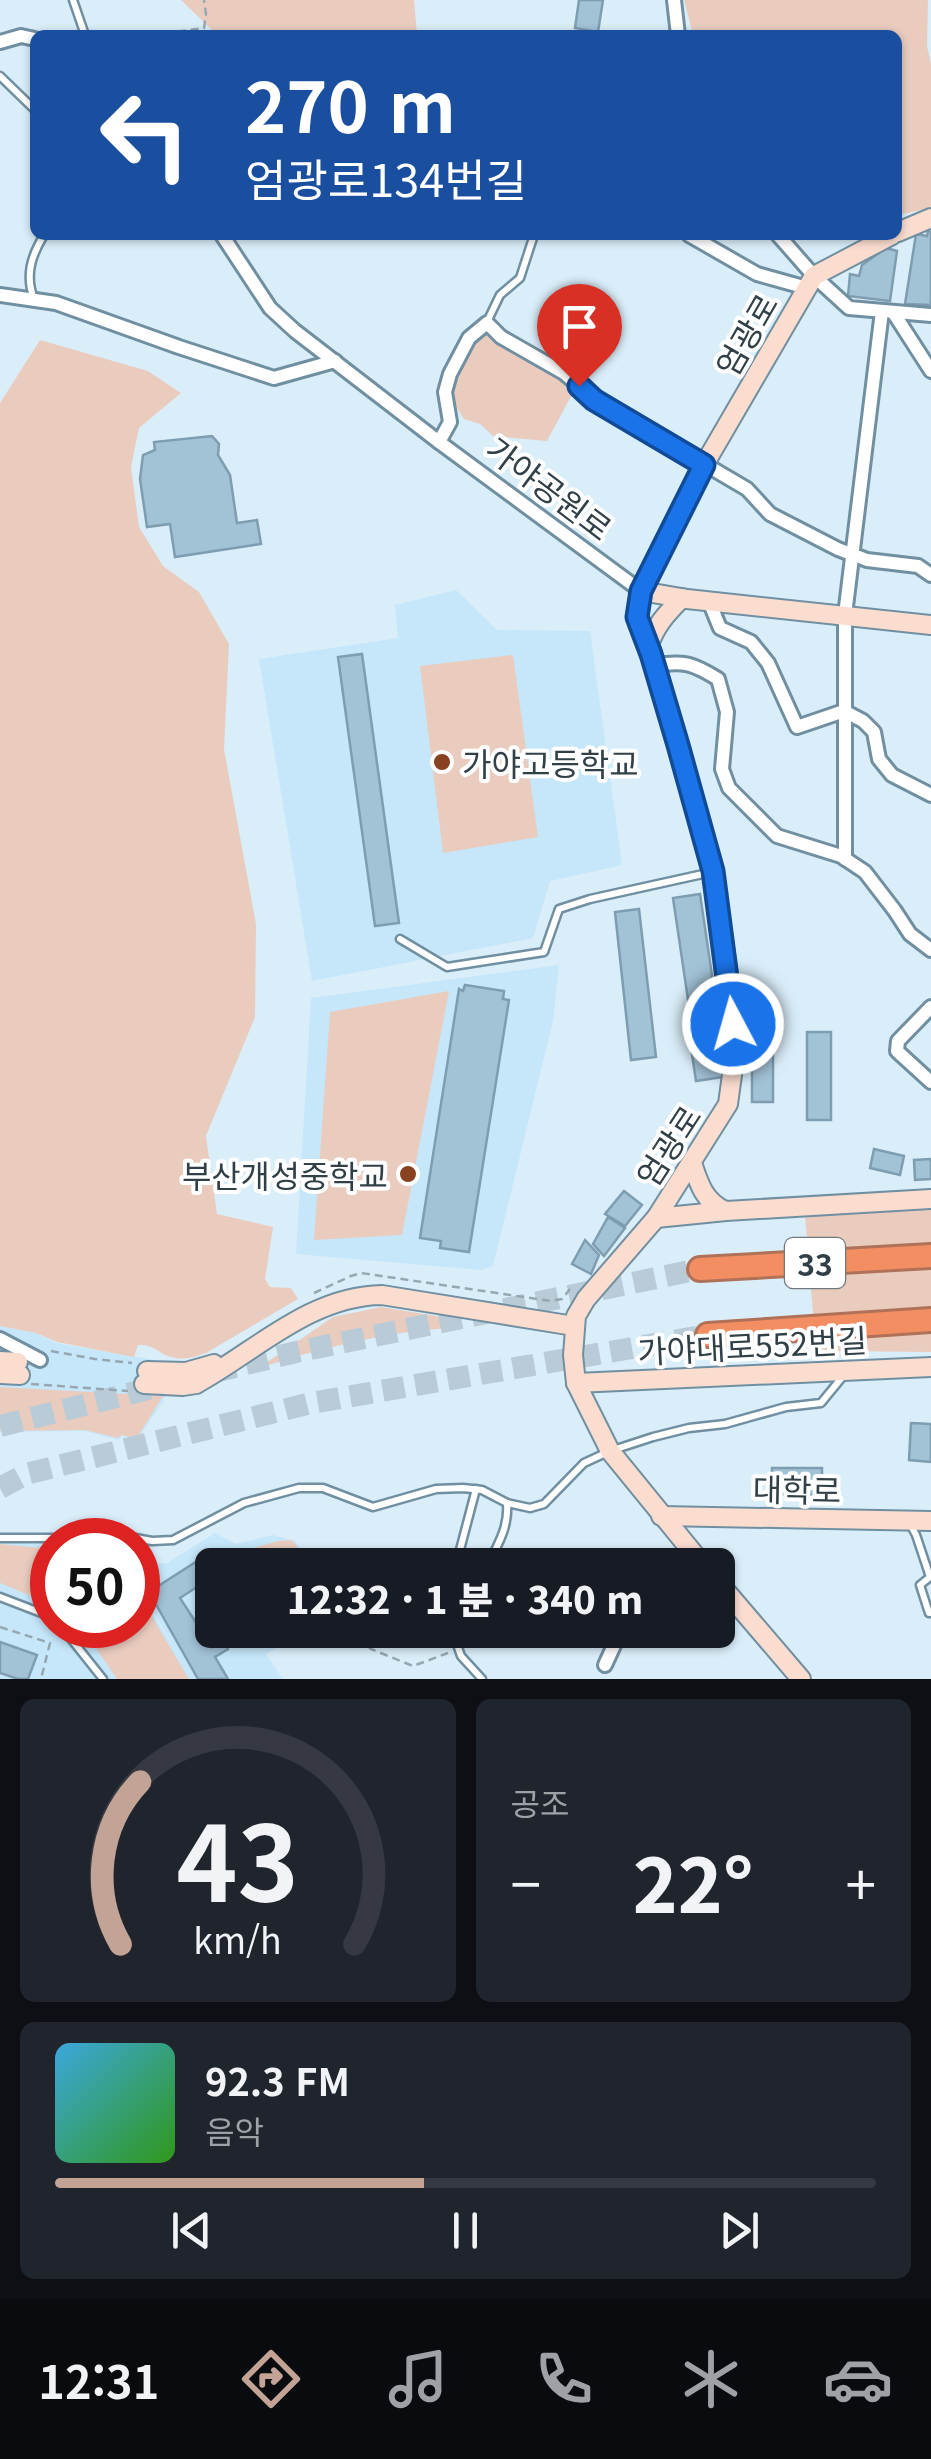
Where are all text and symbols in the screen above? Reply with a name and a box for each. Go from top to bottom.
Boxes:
text: 270 m [245,52,456,153]
icon: left [80,70,210,200]
text: 엄광로134번길 [245,145,527,210]
pin [537,284,622,387]
street label: 엄광로 [703,284,787,384]
icon: arrive [552,299,607,354]
street label: 가야공원로 [477,424,623,550]
place label: 가야고등학교 [462,739,639,785]
marker: 가야고등학교 [431,751,453,773]
position arrow [681,972,785,1076]
street label: 엄광로 [624,1095,710,1195]
place label: 부산개성중학교 [182,1151,388,1197]
marker: 부산개성중학교 [397,1163,419,1185]
road number: 33 [785,1238,845,1288]
street label: 가야대로552번길 [636,1315,868,1373]
street label: 대학로 [752,1464,842,1512]
speed limit sign: 50 [30,1518,160,1648]
text: 12:32 · 1 분 · 340 m [287,1570,643,1625]
text: 공조 [511,1779,569,1825]
text: 43 [176,1781,299,1932]
text: 22° [633,1826,754,1935]
text: − [511,1841,541,1921]
text: + [845,1841,876,1921]
text: km/h [193,1913,282,1964]
text: 92.3 FM [205,2052,350,2107]
text: 음악 [205,2107,264,2153]
icon: previous [164,2203,219,2258]
icon: pause [438,2203,493,2258]
icon: next [712,2203,767,2258]
icon: directions [236,2344,306,2414]
icon: music [383,2344,453,2414]
icon: phone [529,2344,599,2414]
icon: climate [676,2344,746,2414]
icon: car [823,2344,893,2414]
text: 12:31 [38,2347,159,2412]

